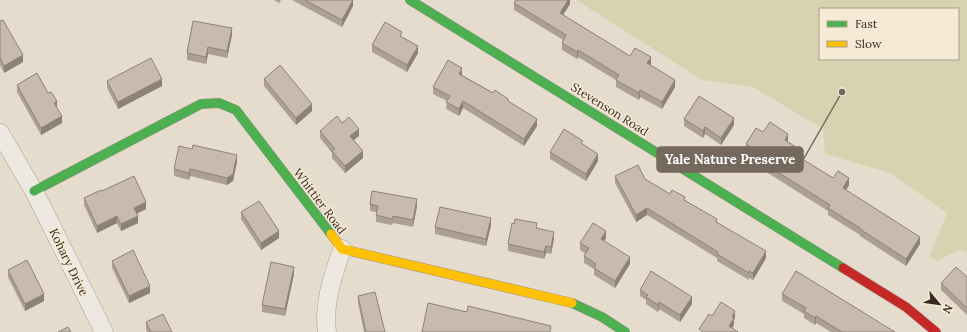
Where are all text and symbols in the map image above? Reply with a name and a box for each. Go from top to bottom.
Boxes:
legend [819,8,959,60]
text: Fast [855,16,878,31]
text: Slow [855,36,882,51]
street label: Stevenson Road [568,79,652,139]
callout: Yale Nature Preserve [657,147,803,172]
text: Yale Nature Preserve [665,151,795,168]
street label: Whittier Road [290,165,350,237]
street label: Kohary Drive [46,226,92,299]
north arrow [919,284,959,324]
text: N [939,302,956,316]

